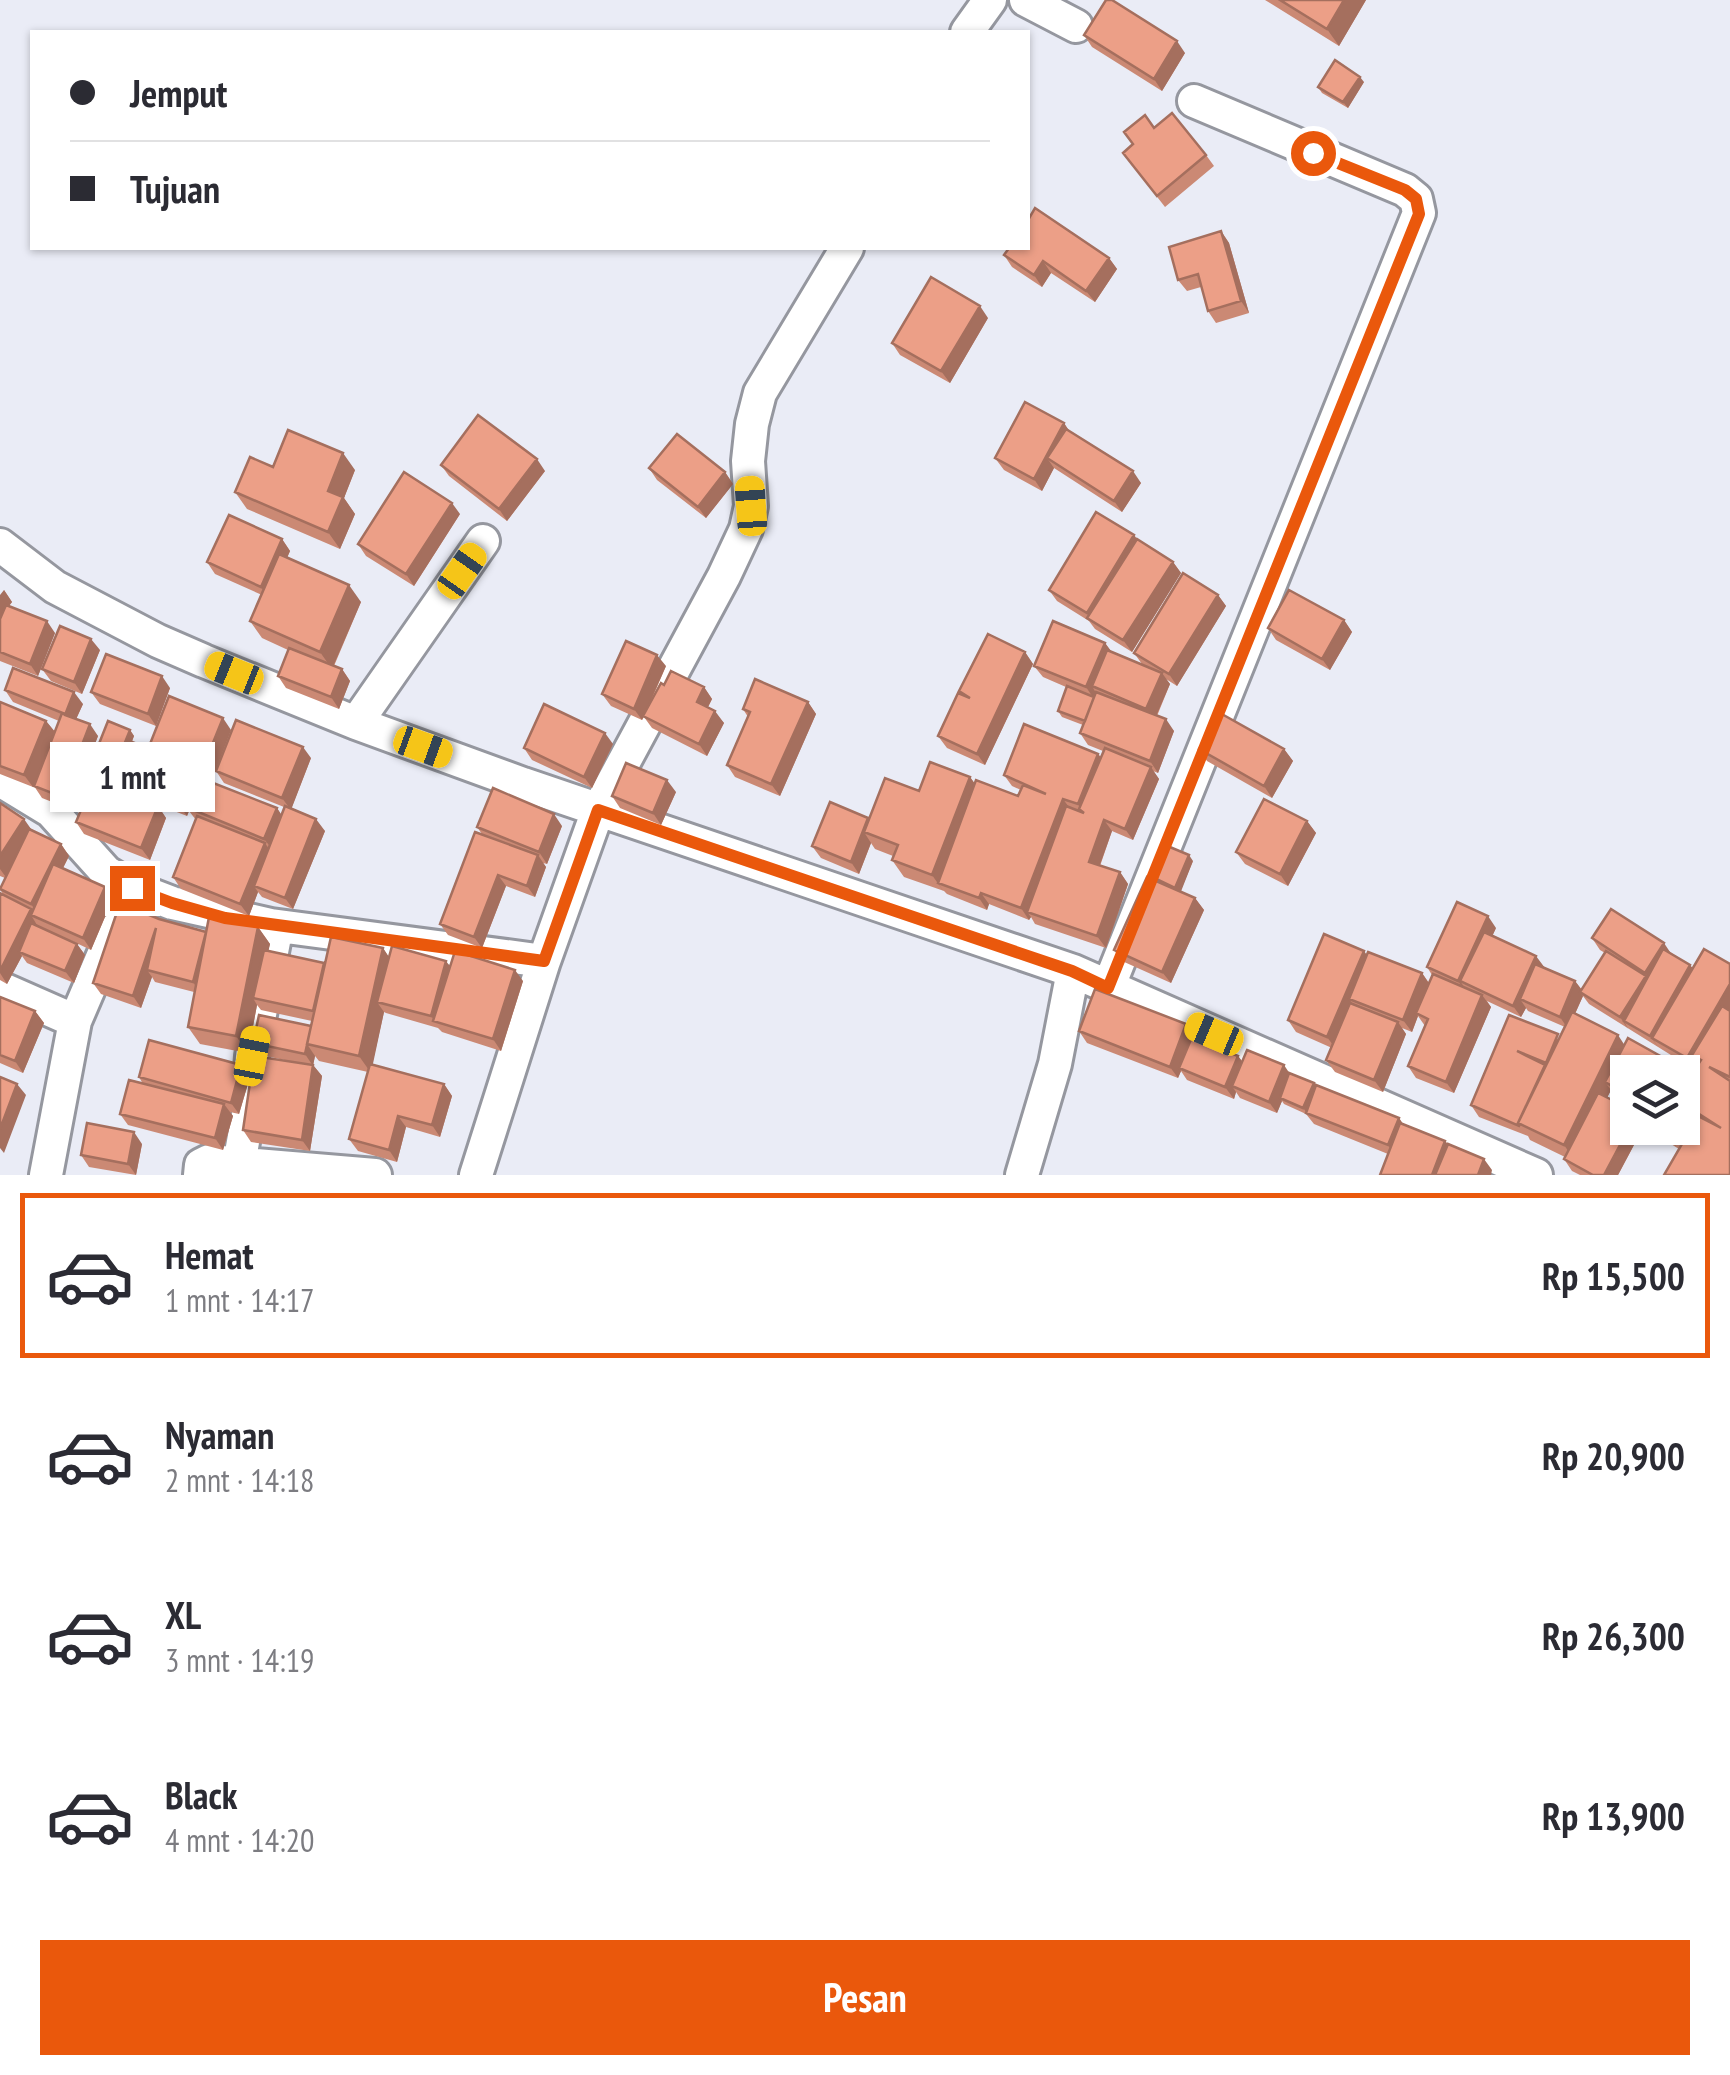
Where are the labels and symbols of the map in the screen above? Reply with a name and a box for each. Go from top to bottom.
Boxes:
route start [1291,131,1336,176]
car [734,475,768,537]
car [433,538,491,604]
car [201,648,267,698]
car [390,723,456,771]
callout: 1 mnt [49,743,214,813]
route end [110,866,155,911]
car [1181,1008,1247,1060]
car [232,1024,272,1088]

